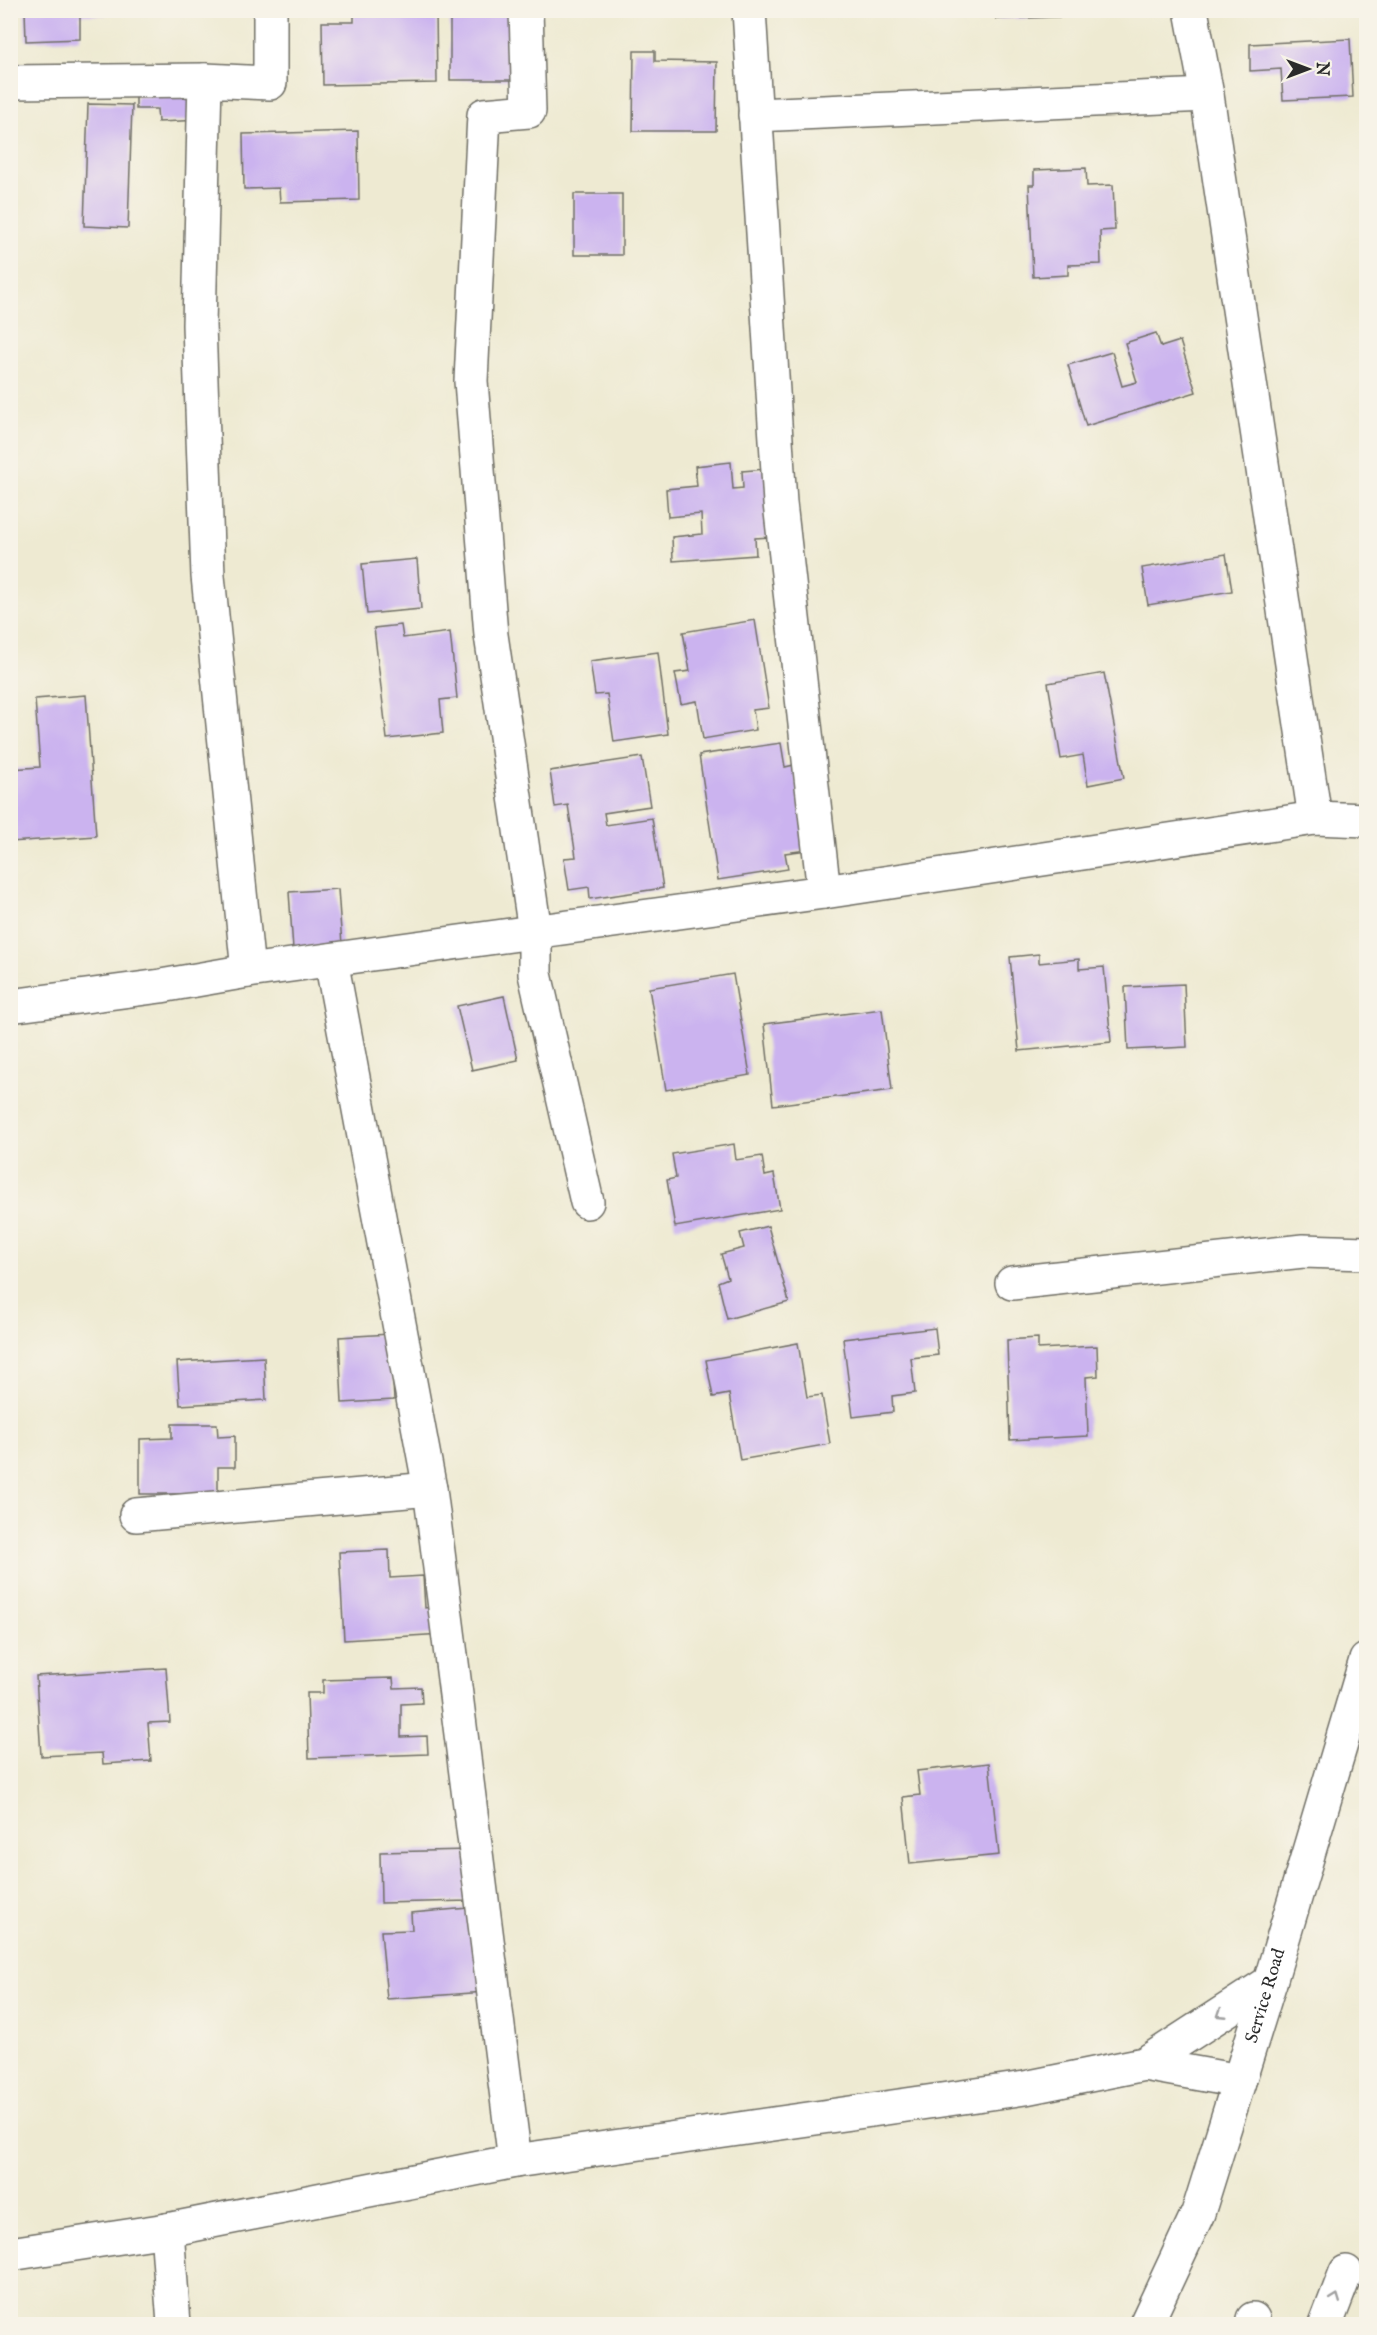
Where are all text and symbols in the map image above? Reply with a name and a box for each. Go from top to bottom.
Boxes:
north arrow [1278,39,1338,99]
text: N [1311,61,1331,76]
street label: Service Road [1240,1946,1291,2046]
one-way arrow [1217,2007,1228,2018]
one-way arrow [1329,2293,1341,2304]

